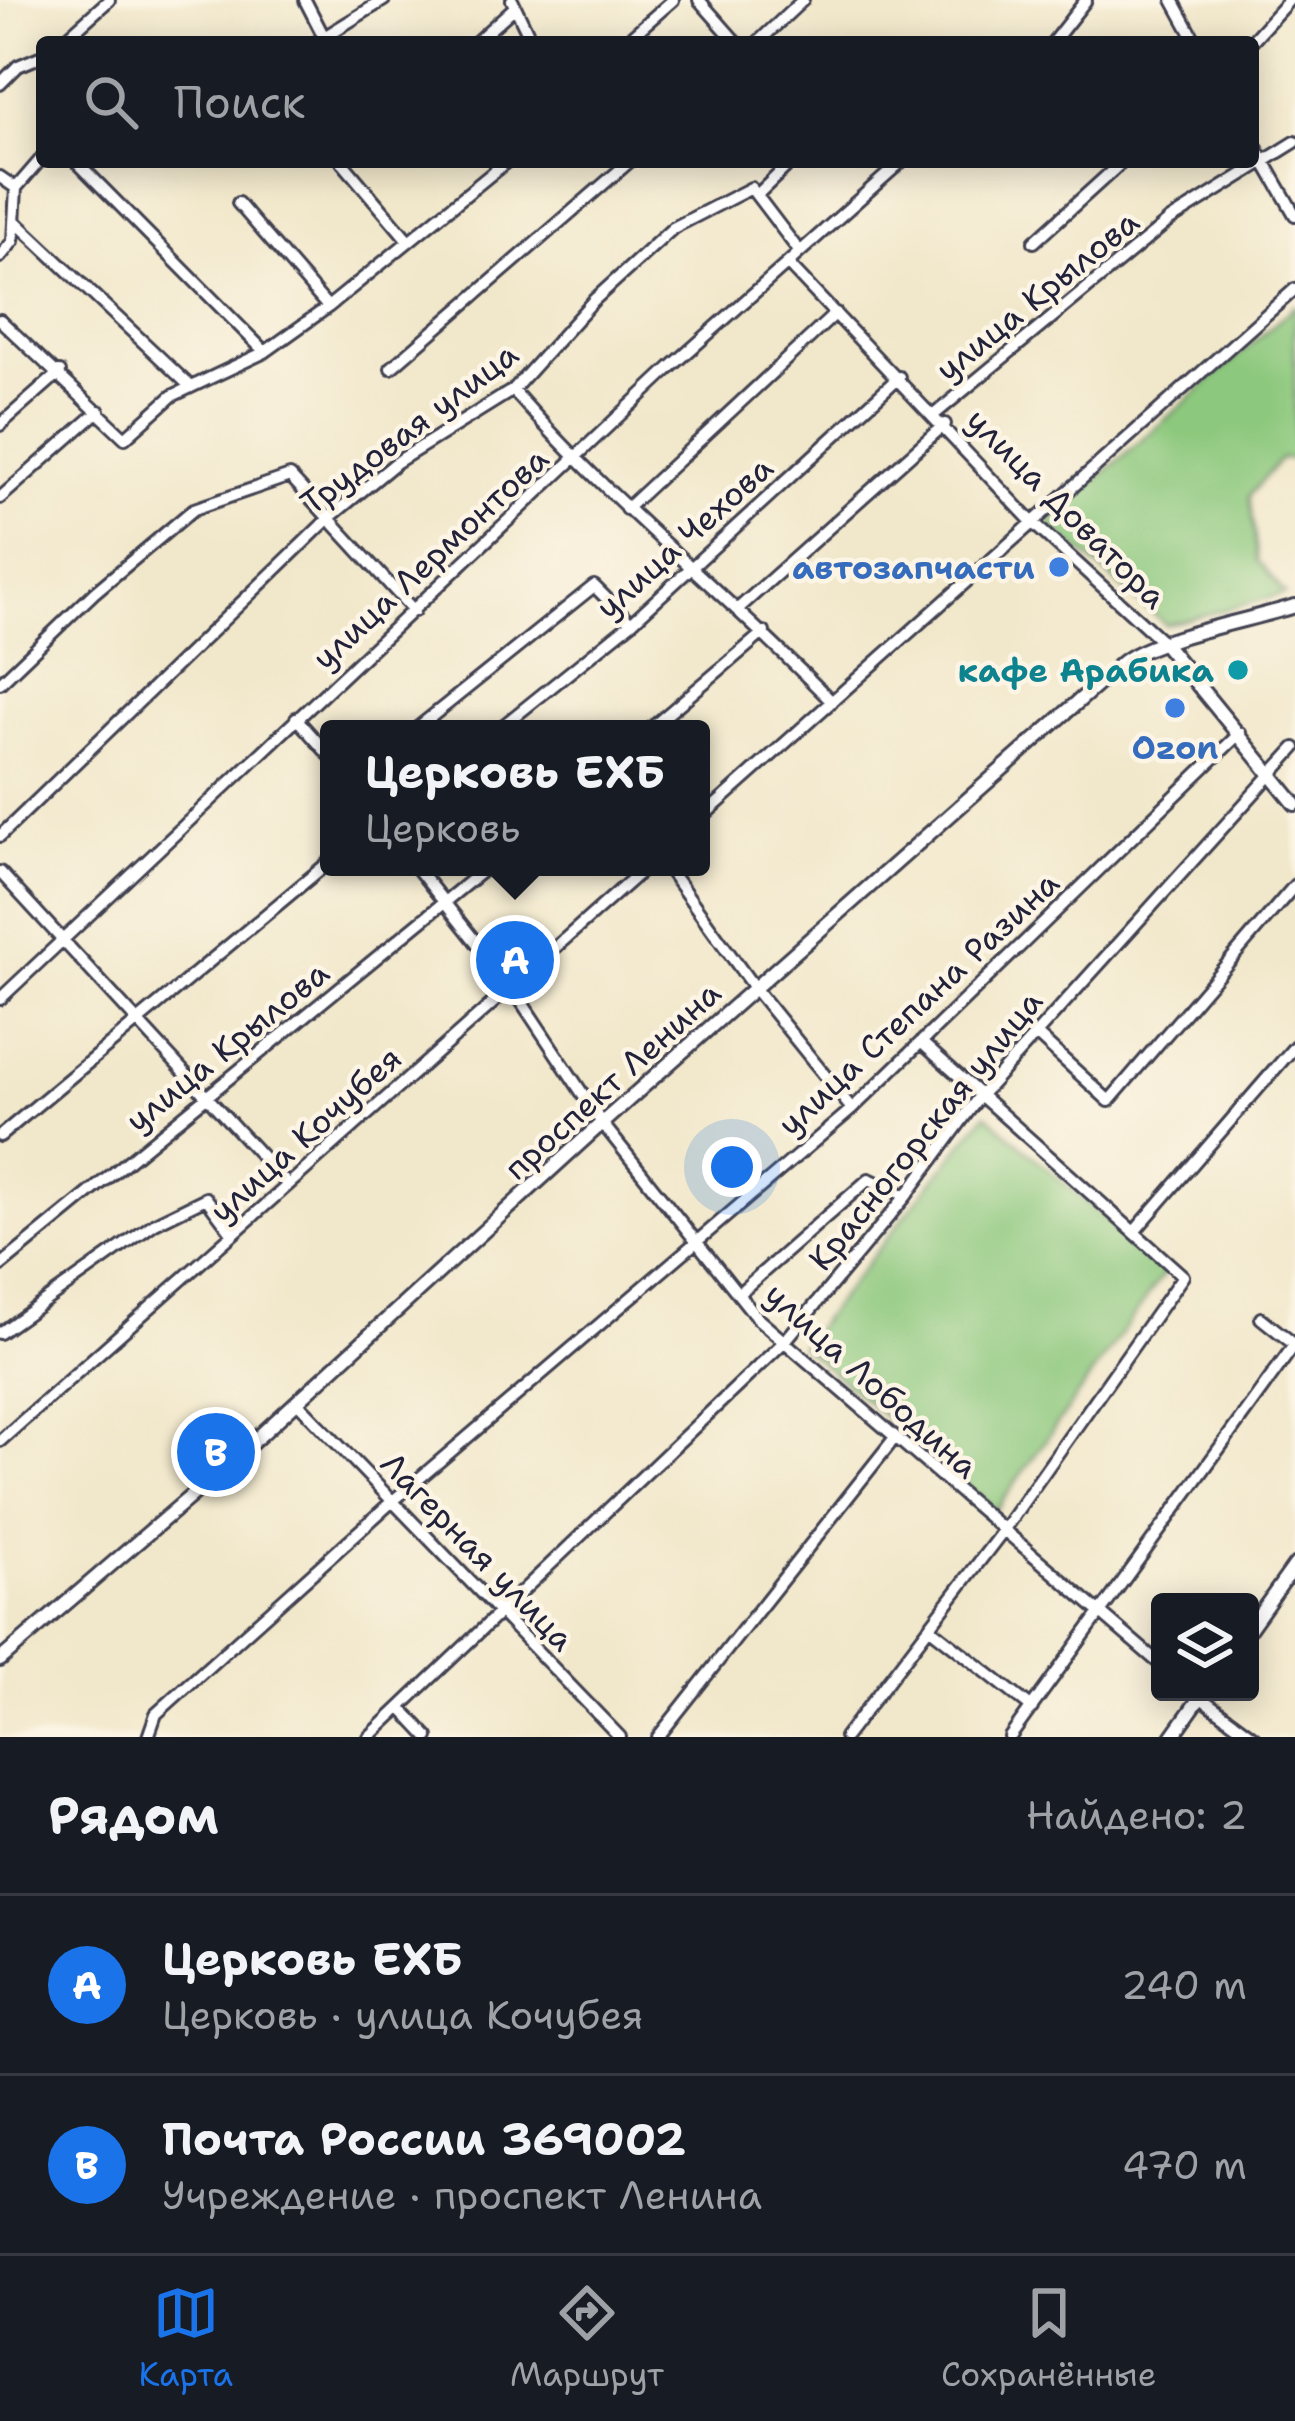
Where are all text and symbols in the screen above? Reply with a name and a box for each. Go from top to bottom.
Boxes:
search box [36,36,1259,168]
icon: search [78,69,144,135]
text: Поиск [174,72,305,132]
street label: улица Крылова [926,199,1148,391]
street label: Трудовая улица [291,332,527,525]
street label: улица Доватора [956,398,1177,619]
street label: улица Лермонтова [302,437,558,680]
street label: улица Чехова [586,446,783,629]
place label: автозапчасти [792,545,1035,590]
marker: автозапчасти [1046,554,1072,580]
place label: кафе Арабика [958,648,1214,693]
marker: кафе Арабика [1225,657,1251,683]
marker: Ozon [1162,695,1188,721]
popup [320,720,710,876]
place label: Ozon [1132,725,1219,770]
text: Церковь ЕХБ [365,742,665,802]
text: Церковь [365,802,520,854]
street label: улица Степана Разина [768,861,1069,1146]
pin: A [476,915,554,1005]
street label: улица Крылова [116,950,338,1142]
street label: проспект Ленина [494,971,730,1190]
street label: Красногорская улица [798,981,1053,1280]
street label: улица Кочубея [200,1036,411,1233]
your location [702,1137,762,1197]
street label: улица Лободина [755,1272,988,1488]
pin: B [177,1407,255,1497]
street label: Лагерная улица [371,1442,584,1661]
map controls [1151,1593,1259,1701]
button: layers [1151,1593,1259,1701]
text: Рядом [48,1781,219,1849]
text: Найдено: 2 [1026,1789,1247,1841]
text: Церковь ЕХБ [162,1929,463,1989]
text: A [72,1959,102,2011]
text: 240 m [1121,1959,1247,2011]
text: Церковь · улица Кочубея [162,1989,643,2041]
text: Почта России 369002 [162,2109,686,2169]
text: B [75,2139,99,2191]
text: 470 m [1122,2139,1247,2191]
text: Учреждение · проспект Ленина [162,2169,762,2221]
tab: Карта [139,2280,233,2397]
tab: Маршрут [510,2280,664,2397]
tab: Сохранённые [941,2280,1156,2397]

